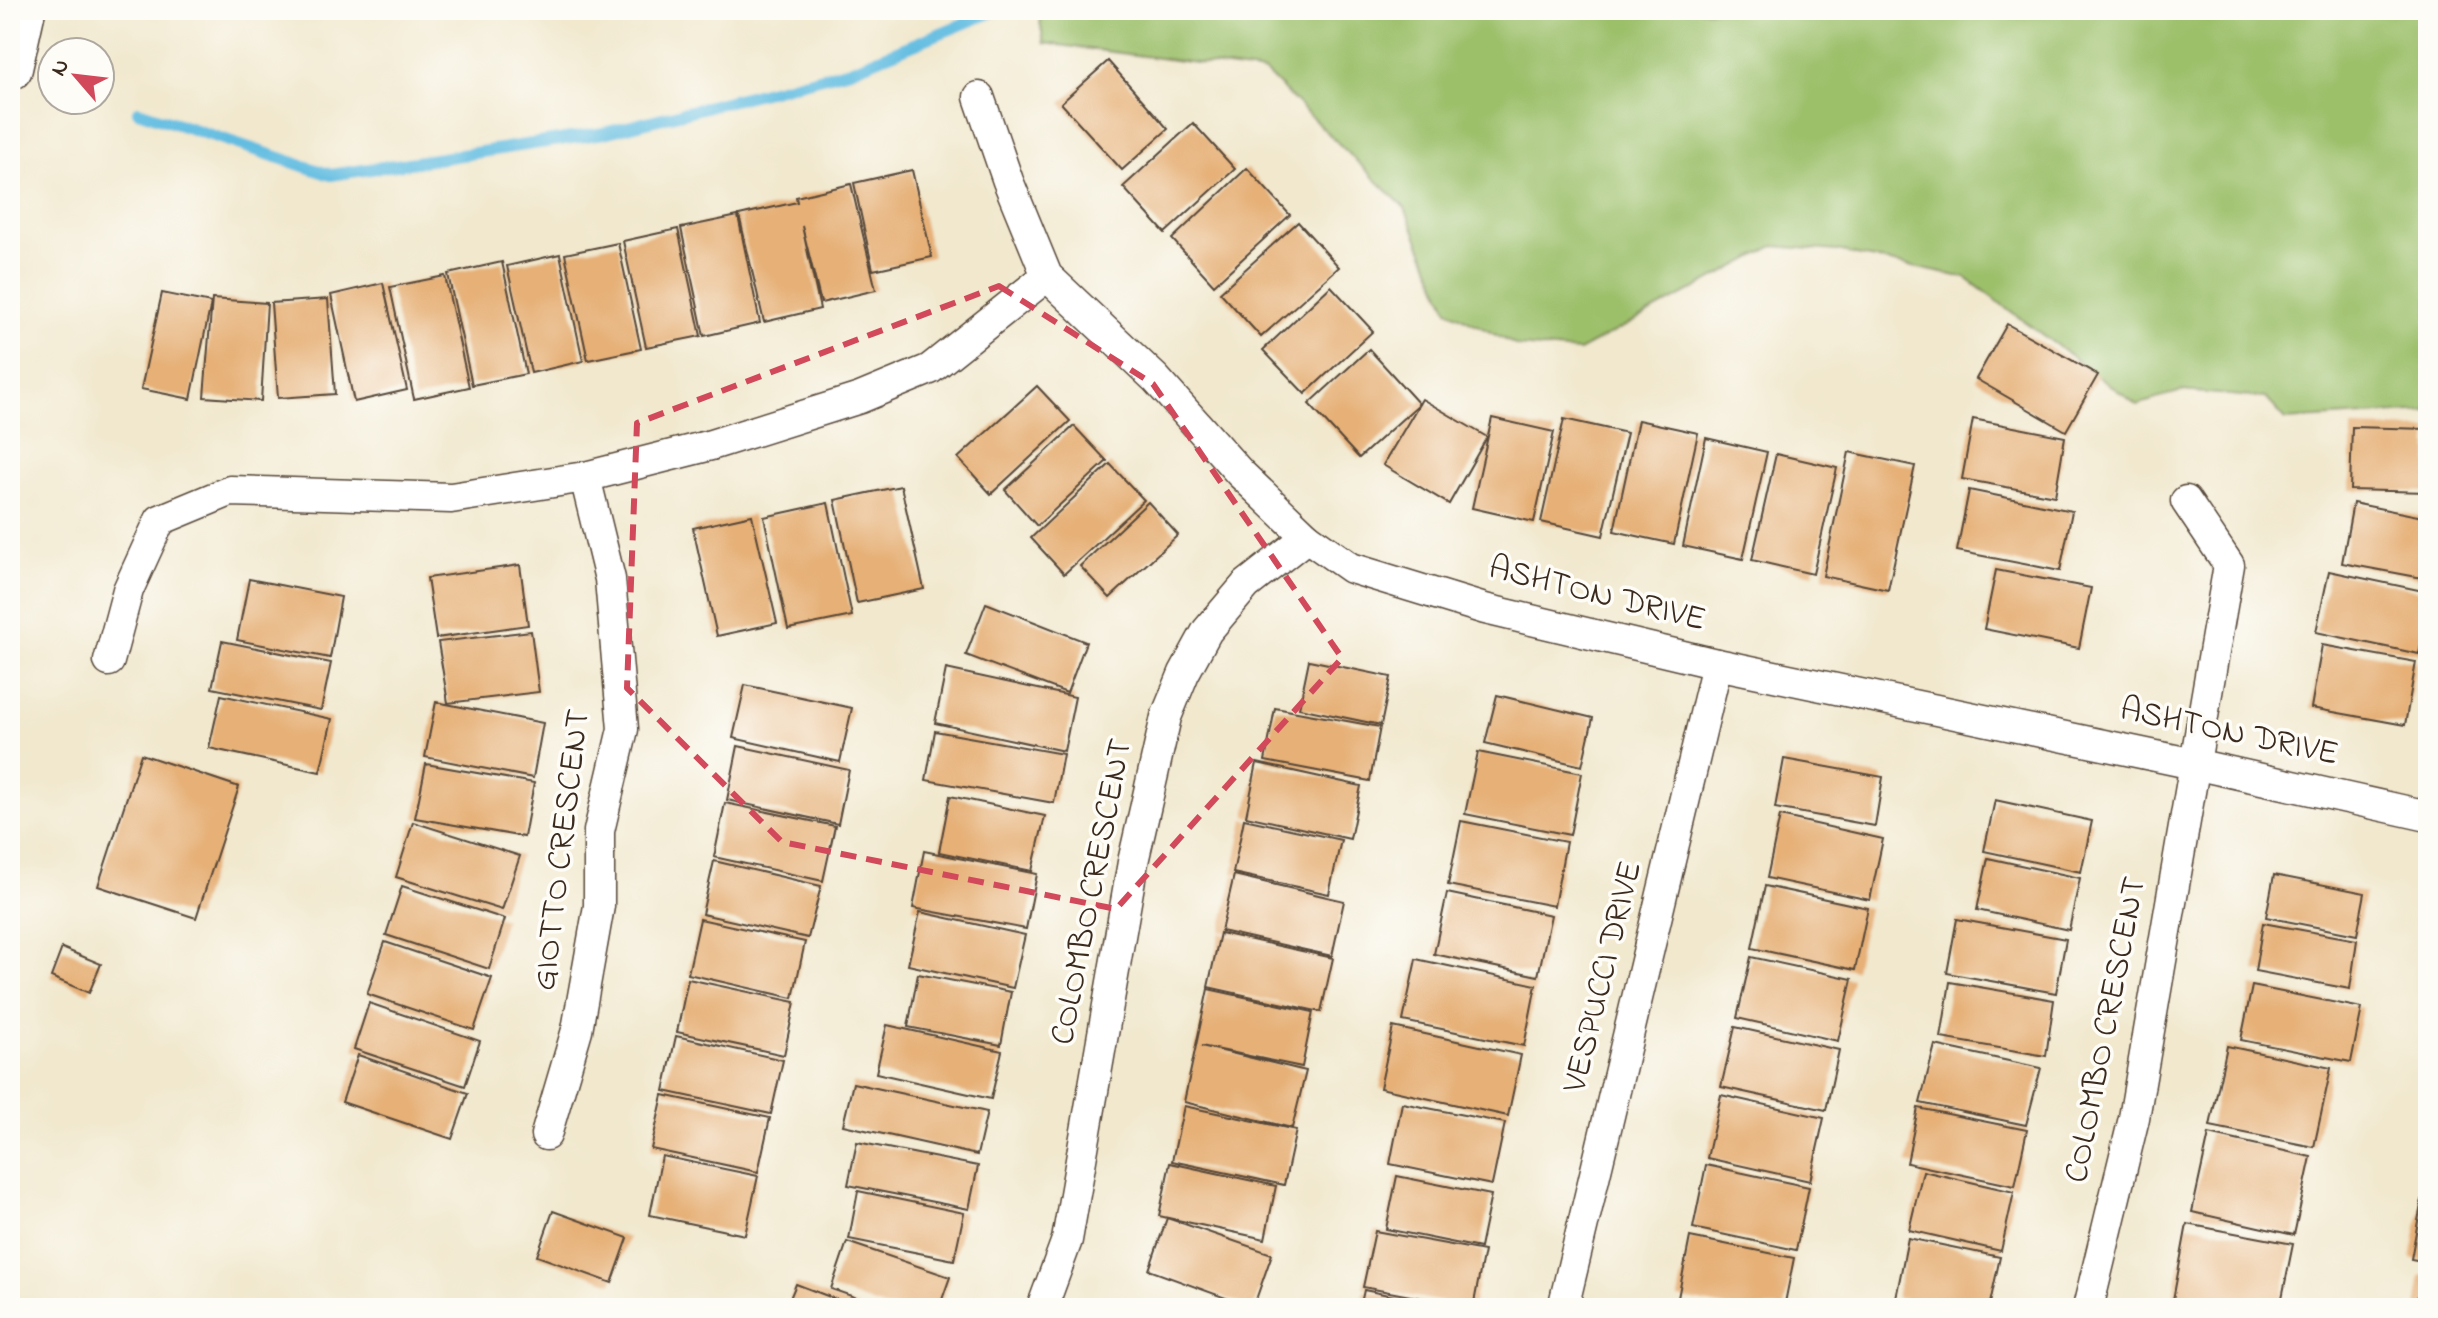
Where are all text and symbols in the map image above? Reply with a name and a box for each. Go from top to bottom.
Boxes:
north arrow [36,36,116,116]
text: N [43,54,79,82]
street label: ASHTON DRIVE [1483,544,1711,646]
street label: ASHTON DRIVE [2115,685,2343,781]
street label: GIOTTO CRESCENT [521,706,605,994]
street label: COLOMBO CRESCENT [1039,735,1147,1049]
street label: VESPUCCI DRIVE [1551,856,1657,1099]
street label: COLOMBO CRESCENT [2053,873,2161,1187]

